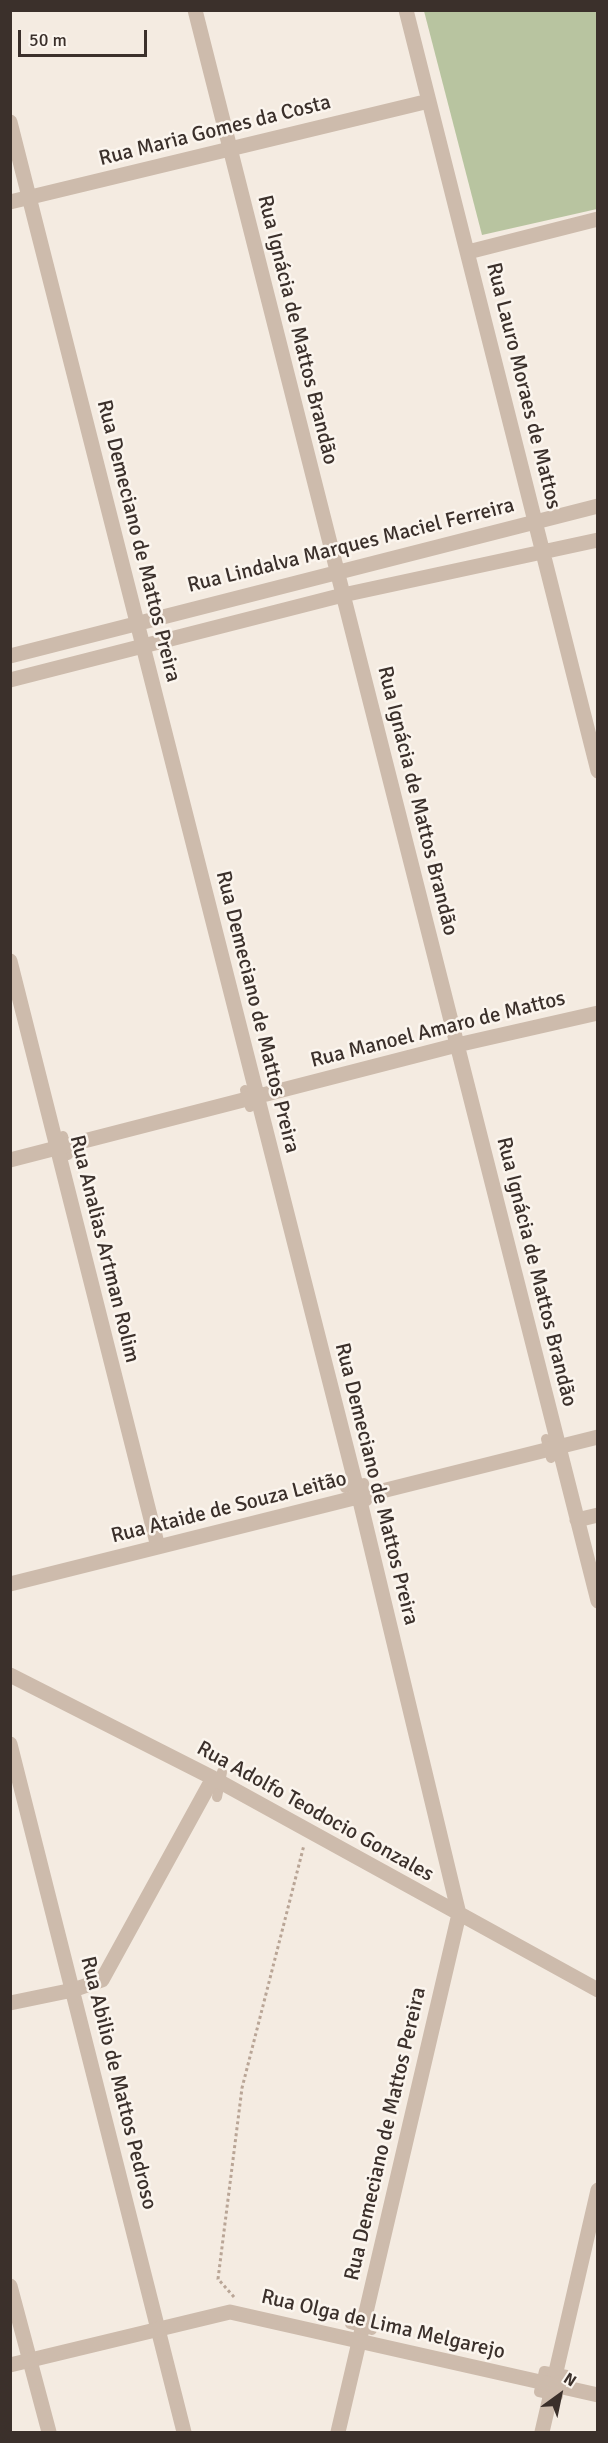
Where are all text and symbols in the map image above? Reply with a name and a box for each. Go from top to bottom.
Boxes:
scale bar [21,18,150,56]
text: 50 m [29,29,67,51]
street label: Rua Maria Gomes da Costa [96,90,334,172]
street label: Rua Ignácia de Mattos Brandão [251,193,343,467]
street label: Rua Lauro Moraes de Mattos [480,260,566,512]
street label: Rua Demeciano de Mattos Preira [91,397,185,685]
street label: Rua Lindalva Marques Maciel Ferreira [185,493,517,599]
street label: Rua Ignácia de Mattos Brandão [371,664,463,938]
street label: Rua Demeciano de Mattos Preira [210,868,304,1156]
street label: Rua Manoel Amaro de Mattos [308,986,568,1074]
street label: Rua Analias Artman Rolim [64,1133,144,1365]
street label: Rua Ignácia de Mattos Brandão [490,1135,582,1409]
street label: Rua Demeciano de Mattos Preira [329,1340,423,1628]
street label: Rua Ataide de Souza Leitão [109,1467,349,1549]
street label: Rua Adolfo Teodocio Gonzales [192,1736,438,1888]
street label: Rua Abilio de Mattos Pedroso [74,1954,162,2212]
street label: Rua Demeciano de Mattos Pereira [340,1985,432,2283]
street label: Rua Olga de Lima Melgarejo [259,2285,507,2365]
north arrow [530,2365,590,2425]
text: N [560,2368,580,2391]

